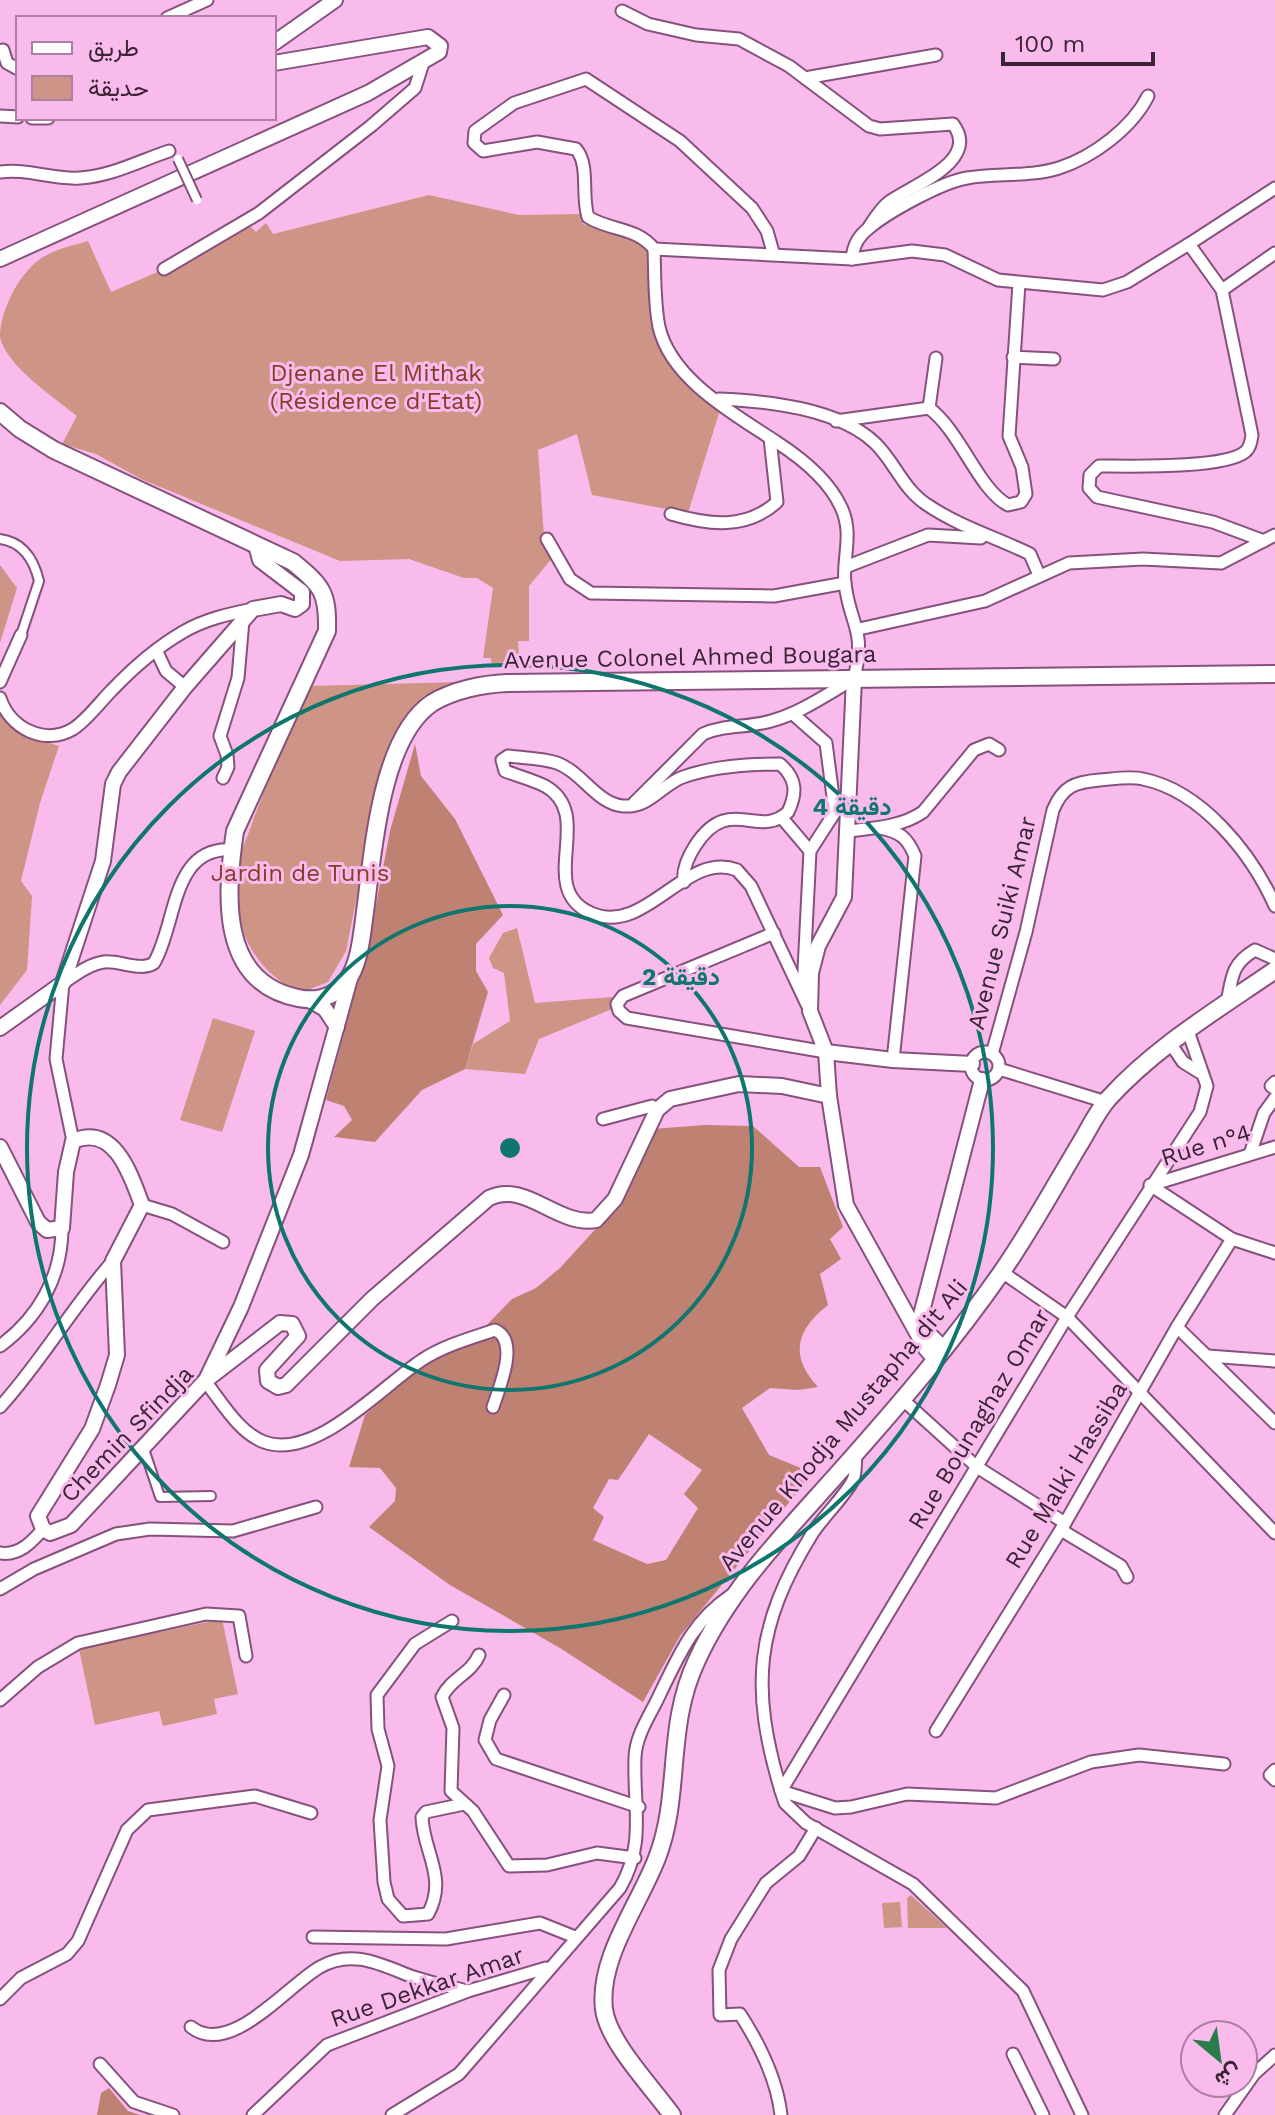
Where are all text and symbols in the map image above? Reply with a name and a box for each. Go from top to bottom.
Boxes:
legend [16,16,276,120]
scale bar [1003,16,1153,66]
text: 100 m [1015,30,1085,58]
text: طريق [88,34,139,63]
text: حديقة [88,74,149,102]
park label: Djenane El Mithak (Résidence d'Etat) [270,359,482,415]
street label: Avenue Colonel Ahmed Bougara [503,640,877,674]
text: 4 دقيقة [813,793,891,821]
street label: Avenue Suiki Amar [962,813,1042,1033]
park label: Jardin de Tunis [211,859,389,887]
text: 2 دقيقة [642,963,720,991]
street label: Rue n°4 [1158,1118,1254,1172]
centre of rings [496,1134,524,1162]
street label: Avenue Khodja Mustapha dit Ali [713,1274,973,1576]
street label: Rue Bounaghaz Omar [902,1304,1056,1534]
street label: Chemin Sfindja [55,1360,199,1508]
street label: Rue Malki Hassiba [999,1376,1133,1574]
street label: Rue Dekkar Amar [327,1941,528,2033]
north arrow [1179,2019,1259,2099]
text: ش [1210,2058,1246,2093]

